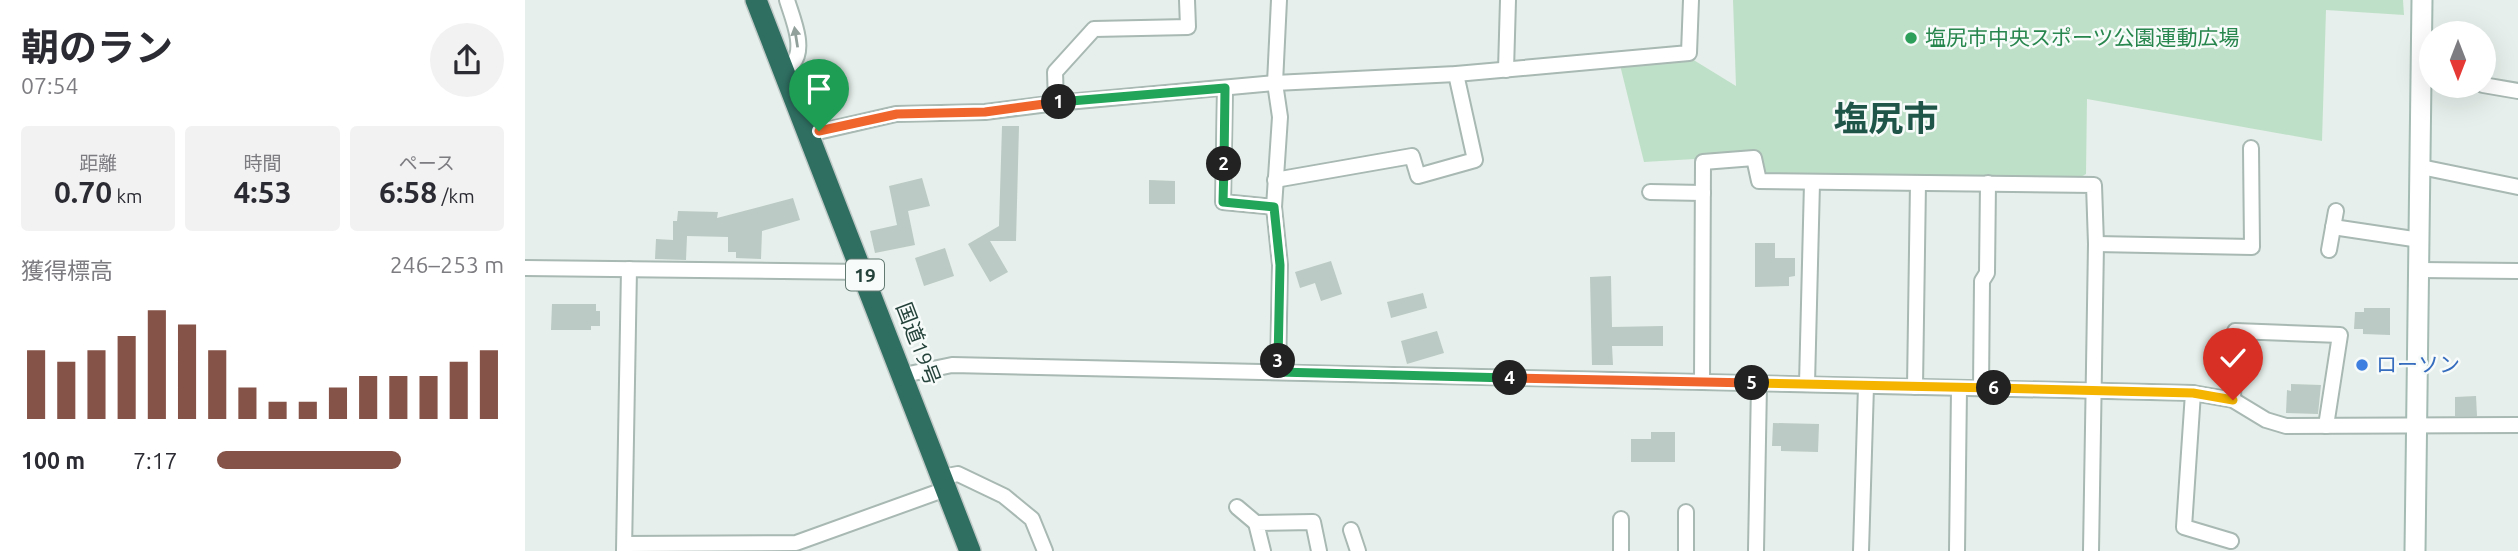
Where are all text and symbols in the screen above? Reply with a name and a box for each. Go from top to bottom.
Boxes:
north arrow [2419,21,2495,98]
map controls [2419,21,2496,98]
button: share [430,23,504,97]
place label: 塩尻市中央スポーツ公園運動広場 [1925,25,2240,49]
text: 朝のラン [21,26,173,68]
one-way arrow [790,26,801,48]
marker: 塩尻市中央スポーツ公園運動広場 [1903,30,1919,46]
pin [789,59,849,131]
icon: arrive [800,70,838,108]
text: 07:54 [21,73,79,98]
pin: 1 [1041,84,1077,119]
text: 1 [1053,90,1064,112]
district label: 塩尻市 [1833,98,1939,138]
pin: 2 [1207,146,1241,182]
text: 距離 [79,152,117,174]
text: 時間 [243,152,282,174]
text: ペース [399,152,455,174]
text: 2 [1218,152,1229,174]
text: 0.70 [54,175,112,209]
text: 4:53 [233,175,292,209]
text: 6:58 [379,175,437,209]
text: km [112,185,142,207]
text: /km [437,185,475,207]
text: 246–253 m [390,252,504,277]
text: 獲得標高 [21,258,113,283]
road number: 19 [846,260,884,290]
street label: 国道19号 [892,299,946,388]
pin [2203,328,2263,400]
icon: check [2214,339,2252,377]
pin: 3 [1261,344,1295,378]
text: 3 [1272,349,1283,371]
place label: ローソン [2376,352,2460,376]
marker: ローソン [2354,357,2370,373]
pin: 4 [1493,360,1527,396]
text: 4 [1504,366,1515,388]
pin: 5 [1735,366,1769,400]
pin: 6 [1977,370,2011,406]
text: 5 [1746,371,1757,393]
text: 6 [1988,376,1999,398]
text: 100 m [21,448,85,473]
text: 7:17 [133,448,178,473]

